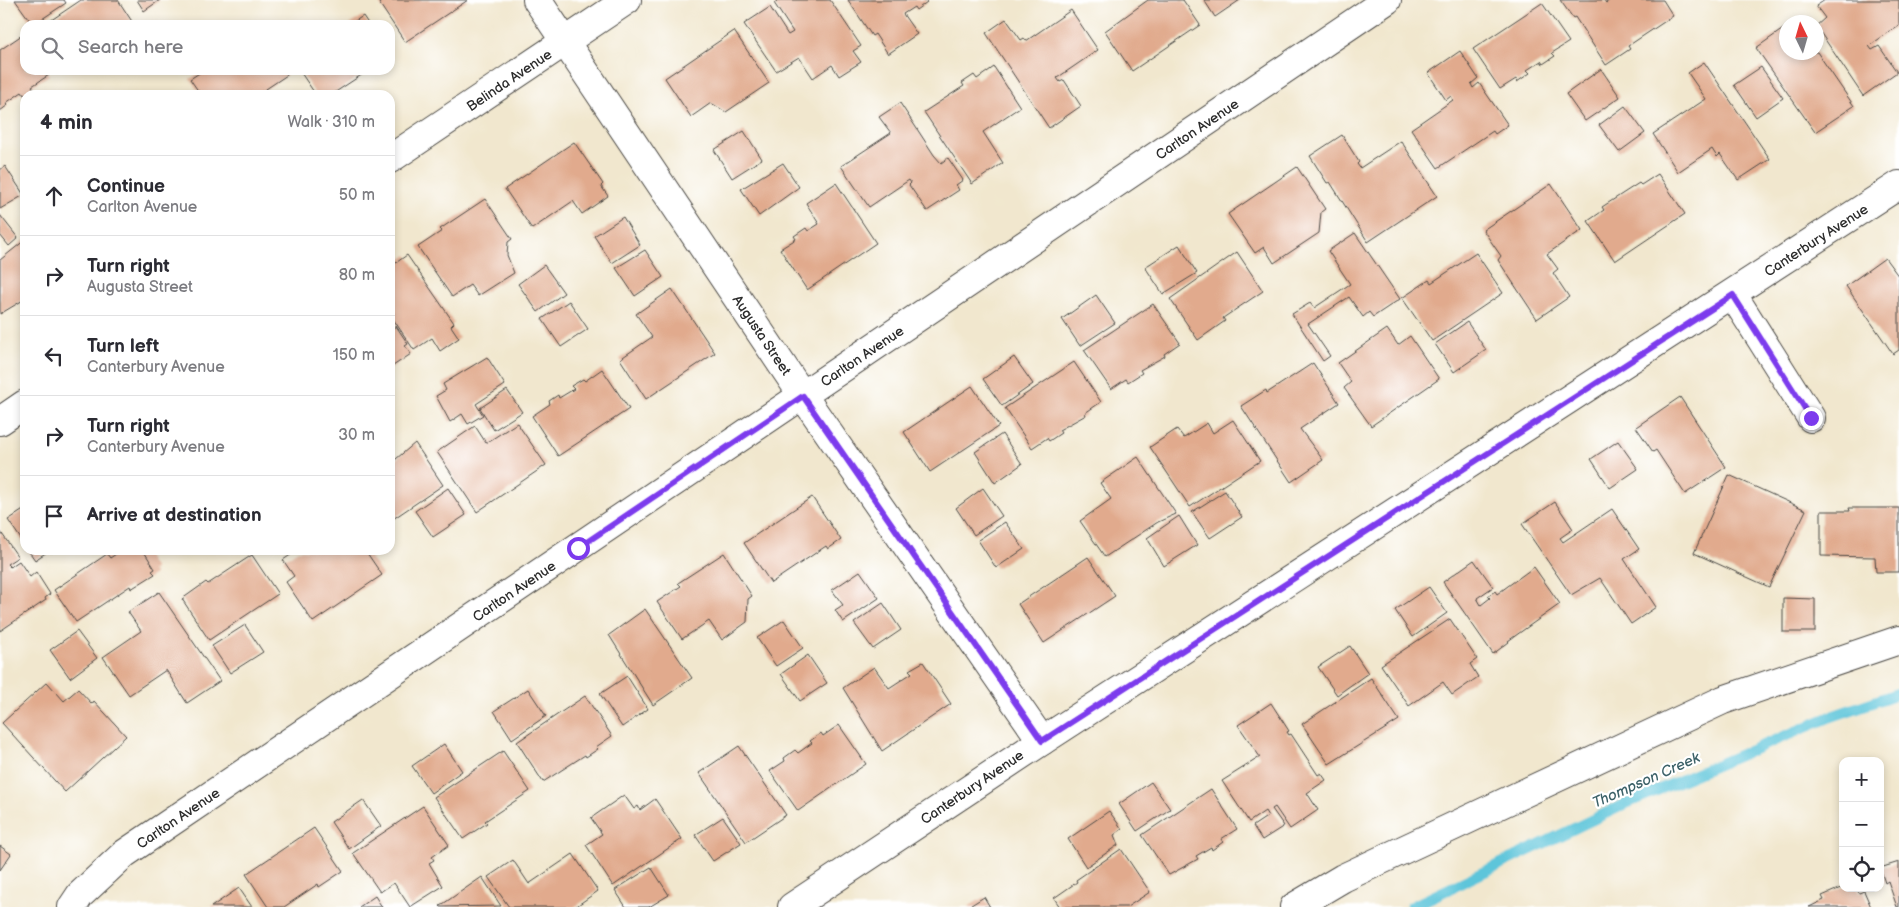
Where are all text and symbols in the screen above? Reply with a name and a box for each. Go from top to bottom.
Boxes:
north arrow [1779,15,1824,60]
search box [20,20,395,75]
icon: search [38,34,66,62]
text: Search here [78,36,183,59]
street label: Belinda Avenue [464,46,555,115]
street label: Carlton Avenue [1153,95,1242,163]
text: 4 min [40,110,93,135]
text: Walk · 310 m [287,113,375,132]
text: Continue [87,175,165,198]
icon: ahead [40,182,68,210]
text: 50 m [339,186,375,205]
text: Carlton Avenue [87,198,197,217]
street label: Canterbury Avenue [1761,200,1871,280]
text: Turn right [87,255,170,278]
icon: right [40,262,68,290]
text: 80 m [339,266,375,285]
text: Augusta Street [87,278,193,297]
street label: Augusta Street [729,292,795,379]
street label: Carlton Avenue [818,322,907,390]
text: Turn left [87,335,159,358]
icon: left [40,342,68,370]
text: 150 m [333,346,375,365]
text: Canterbury Avenue [87,358,225,377]
route end [1800,407,1823,430]
text: Turn right [87,415,170,438]
icon: right [40,422,68,450]
text: 30 m [338,426,375,445]
text: Canterbury Avenue [87,438,225,457]
icon: arrive [40,502,68,530]
text: Arrive at destination [87,504,262,527]
route start [567,537,590,560]
street label: Carlton Avenue [470,557,559,625]
street label: Canterbury Avenue [918,747,1027,828]
water label: Thompson Creek [1590,748,1703,813]
map controls [1839,757,1884,892]
button: + [1839,757,1884,802]
street label: Carlton Avenue [134,784,223,852]
button: − [1839,802,1884,847]
button: locate [1839,847,1884,892]

